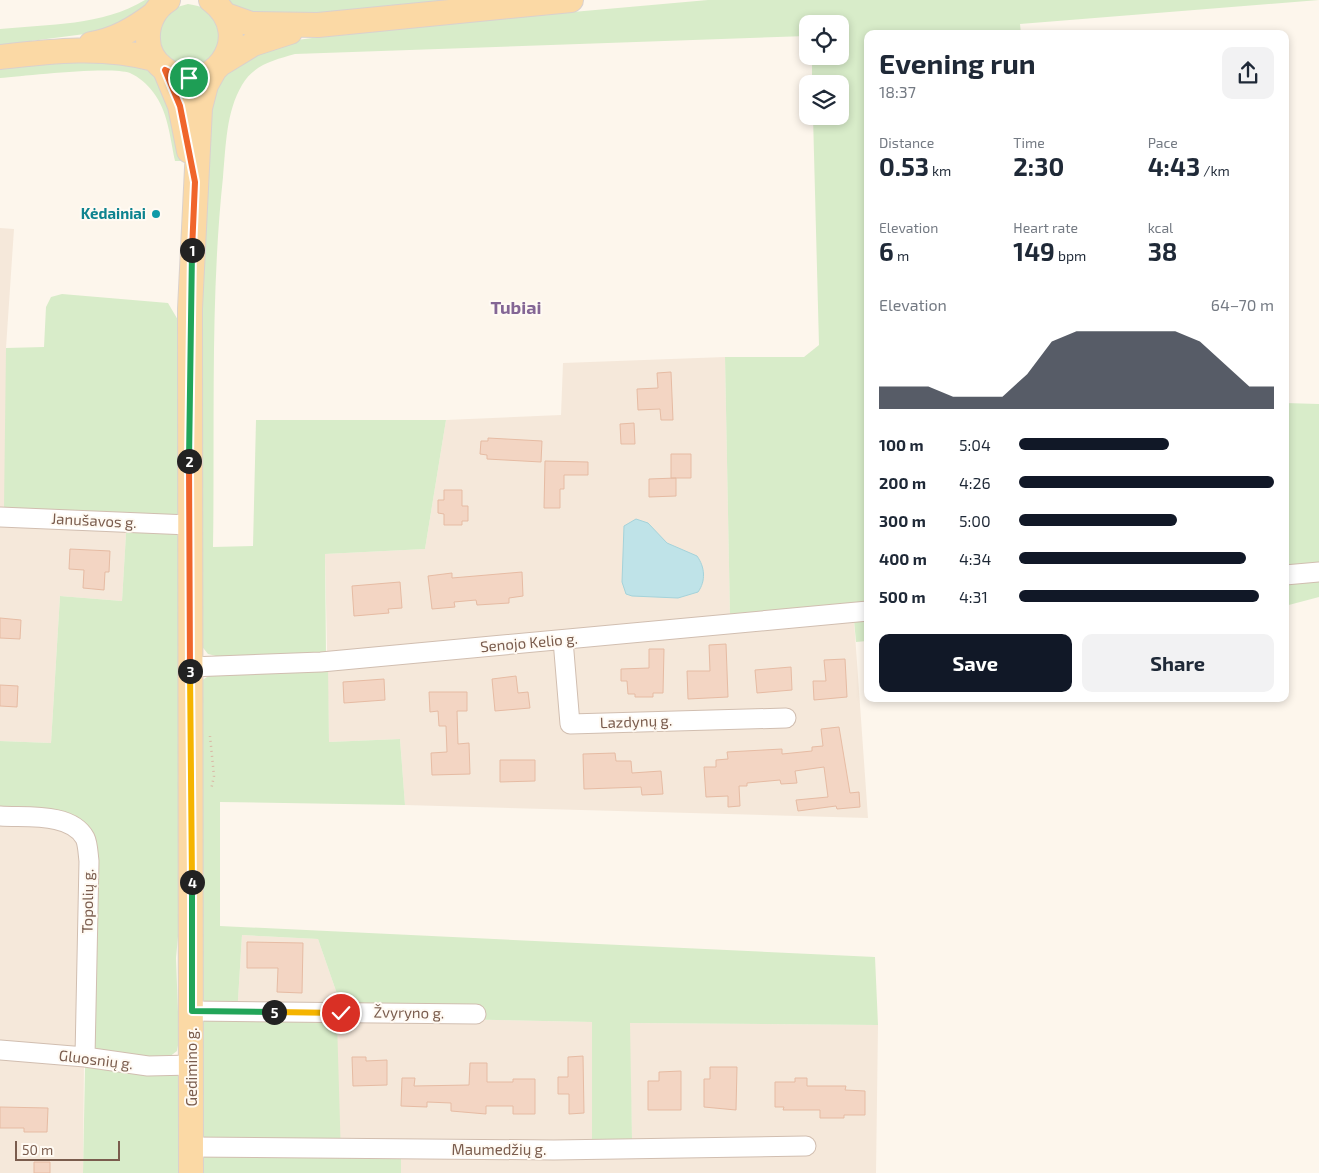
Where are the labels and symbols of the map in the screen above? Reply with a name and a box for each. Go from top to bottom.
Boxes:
pin [168,57,210,99]
place label: Kėdainiai [81,204,146,222]
marker: Kėdainiai [150,208,162,220]
pin: 1 [180,238,204,262]
district label: Tubiai [491,296,541,318]
pin: 2 [176,448,202,474]
street label: Janušavos g. [51,509,137,531]
street label: Senojo Kelio g. [479,629,579,656]
pin: 3 [178,658,202,684]
street label: Lazdynų g. [599,711,673,731]
street label: Topolių g. [77,869,97,933]
pin: 4 [180,870,204,894]
pin [320,992,362,1034]
pin: 5 [262,1000,286,1024]
street label: Žvyryno g. [374,1002,444,1022]
street label: Gedimino g. [182,1027,200,1107]
street label: Gluosnių g. [58,1046,134,1072]
scale bar [15,1138,120,1161]
street label: Maumedžių g. [452,1140,546,1158]

